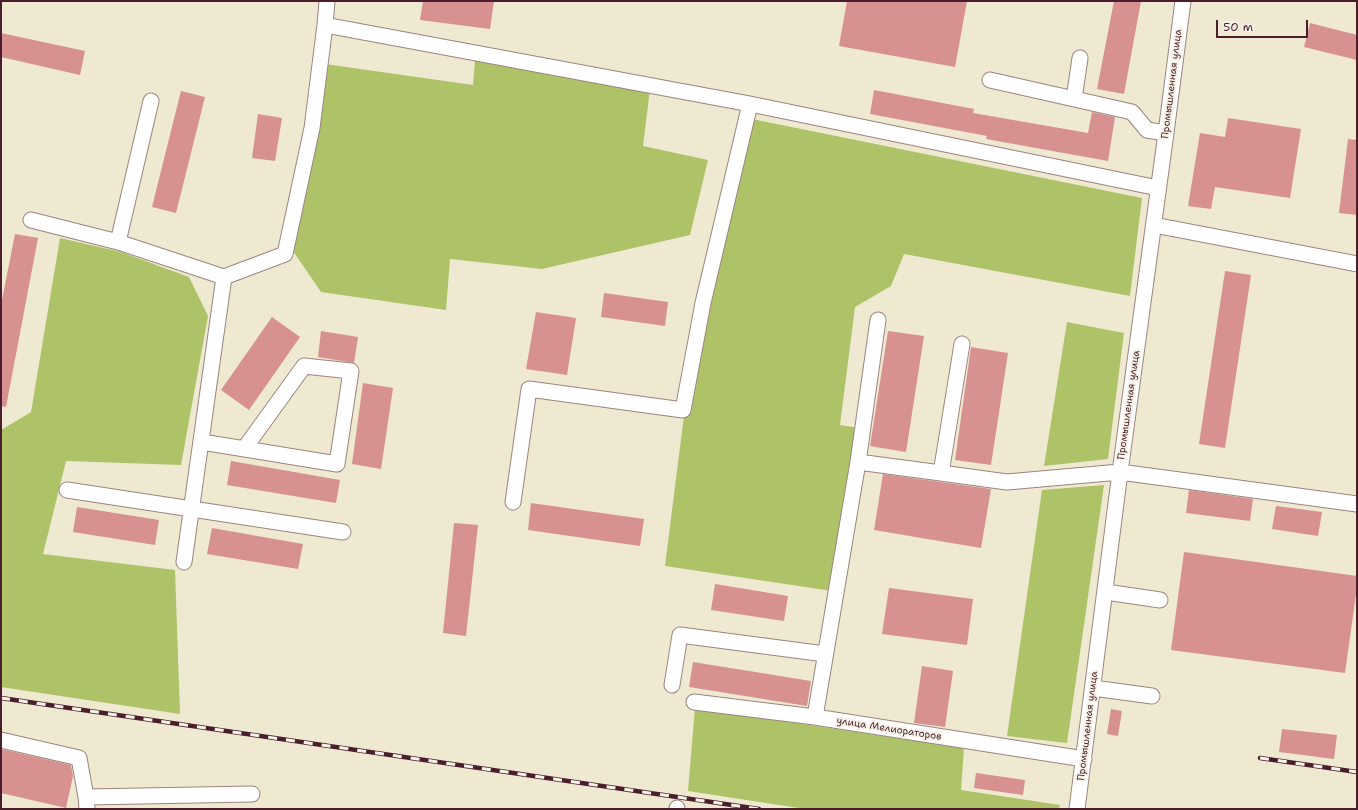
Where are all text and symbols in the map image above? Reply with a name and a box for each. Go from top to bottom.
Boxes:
scale bar [1218,12,1310,38]
text: 50 m [1223,19,1253,35]
street label: Промышленная улица [1159,29,1185,139]
street label: Промышленная улица [1115,350,1143,460]
street label: Промышленная улица [1075,671,1101,781]
street label: улица Мелиораторов [836,715,942,743]

